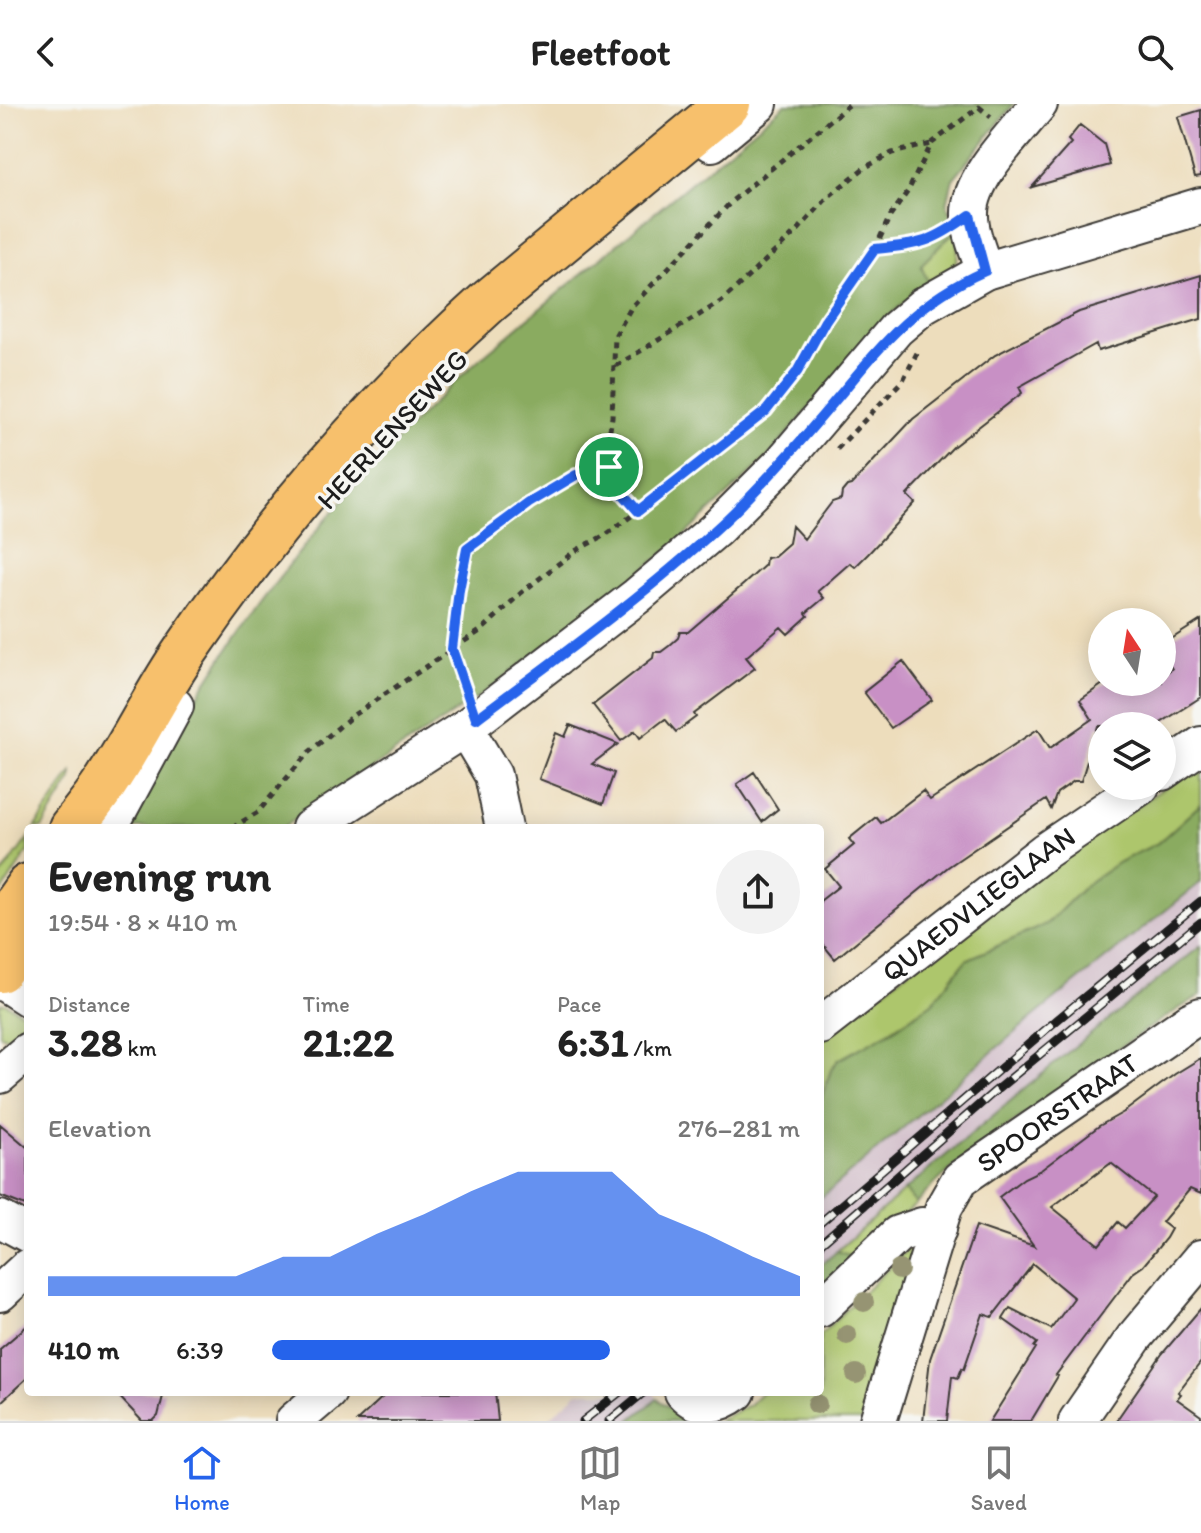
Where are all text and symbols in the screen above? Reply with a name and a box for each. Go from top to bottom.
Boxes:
icon: back [24,30,68,74]
icon: search [1133,30,1177,74]
text: Fleetfoot [530,31,671,74]
street label: HEERLENSEWEG [309,342,475,516]
pin [575,433,643,501]
icon: arrive [587,445,631,489]
north arrow [1088,608,1176,696]
map controls [1088,608,1176,800]
button: layers [1088,712,1176,800]
street label: QUAEDVLIEGLAAN [875,819,1081,989]
text: Evening run [48,849,271,902]
button: share [716,850,800,934]
text: 19:54 · 8 × 410 m [48,906,237,938]
text: Distance [48,991,130,1018]
text: Time [303,991,350,1018]
text: Pace [557,991,601,1018]
text: 3.28 [48,1018,123,1066]
text: 21:22 [303,1018,394,1066]
text: 6:31 [557,1018,629,1066]
text: km [123,1035,157,1062]
text: /km [629,1035,672,1062]
street label: SPOORSTRAAT [970,1045,1145,1180]
text: Elevation [48,1112,151,1144]
text: 276–281 m [677,1112,800,1144]
text: 410 m [48,1334,119,1366]
text: 6:39 [176,1334,224,1366]
tab: Home [174,1441,230,1516]
tab: Map [578,1441,622,1516]
tab: Saved [971,1441,1027,1516]

